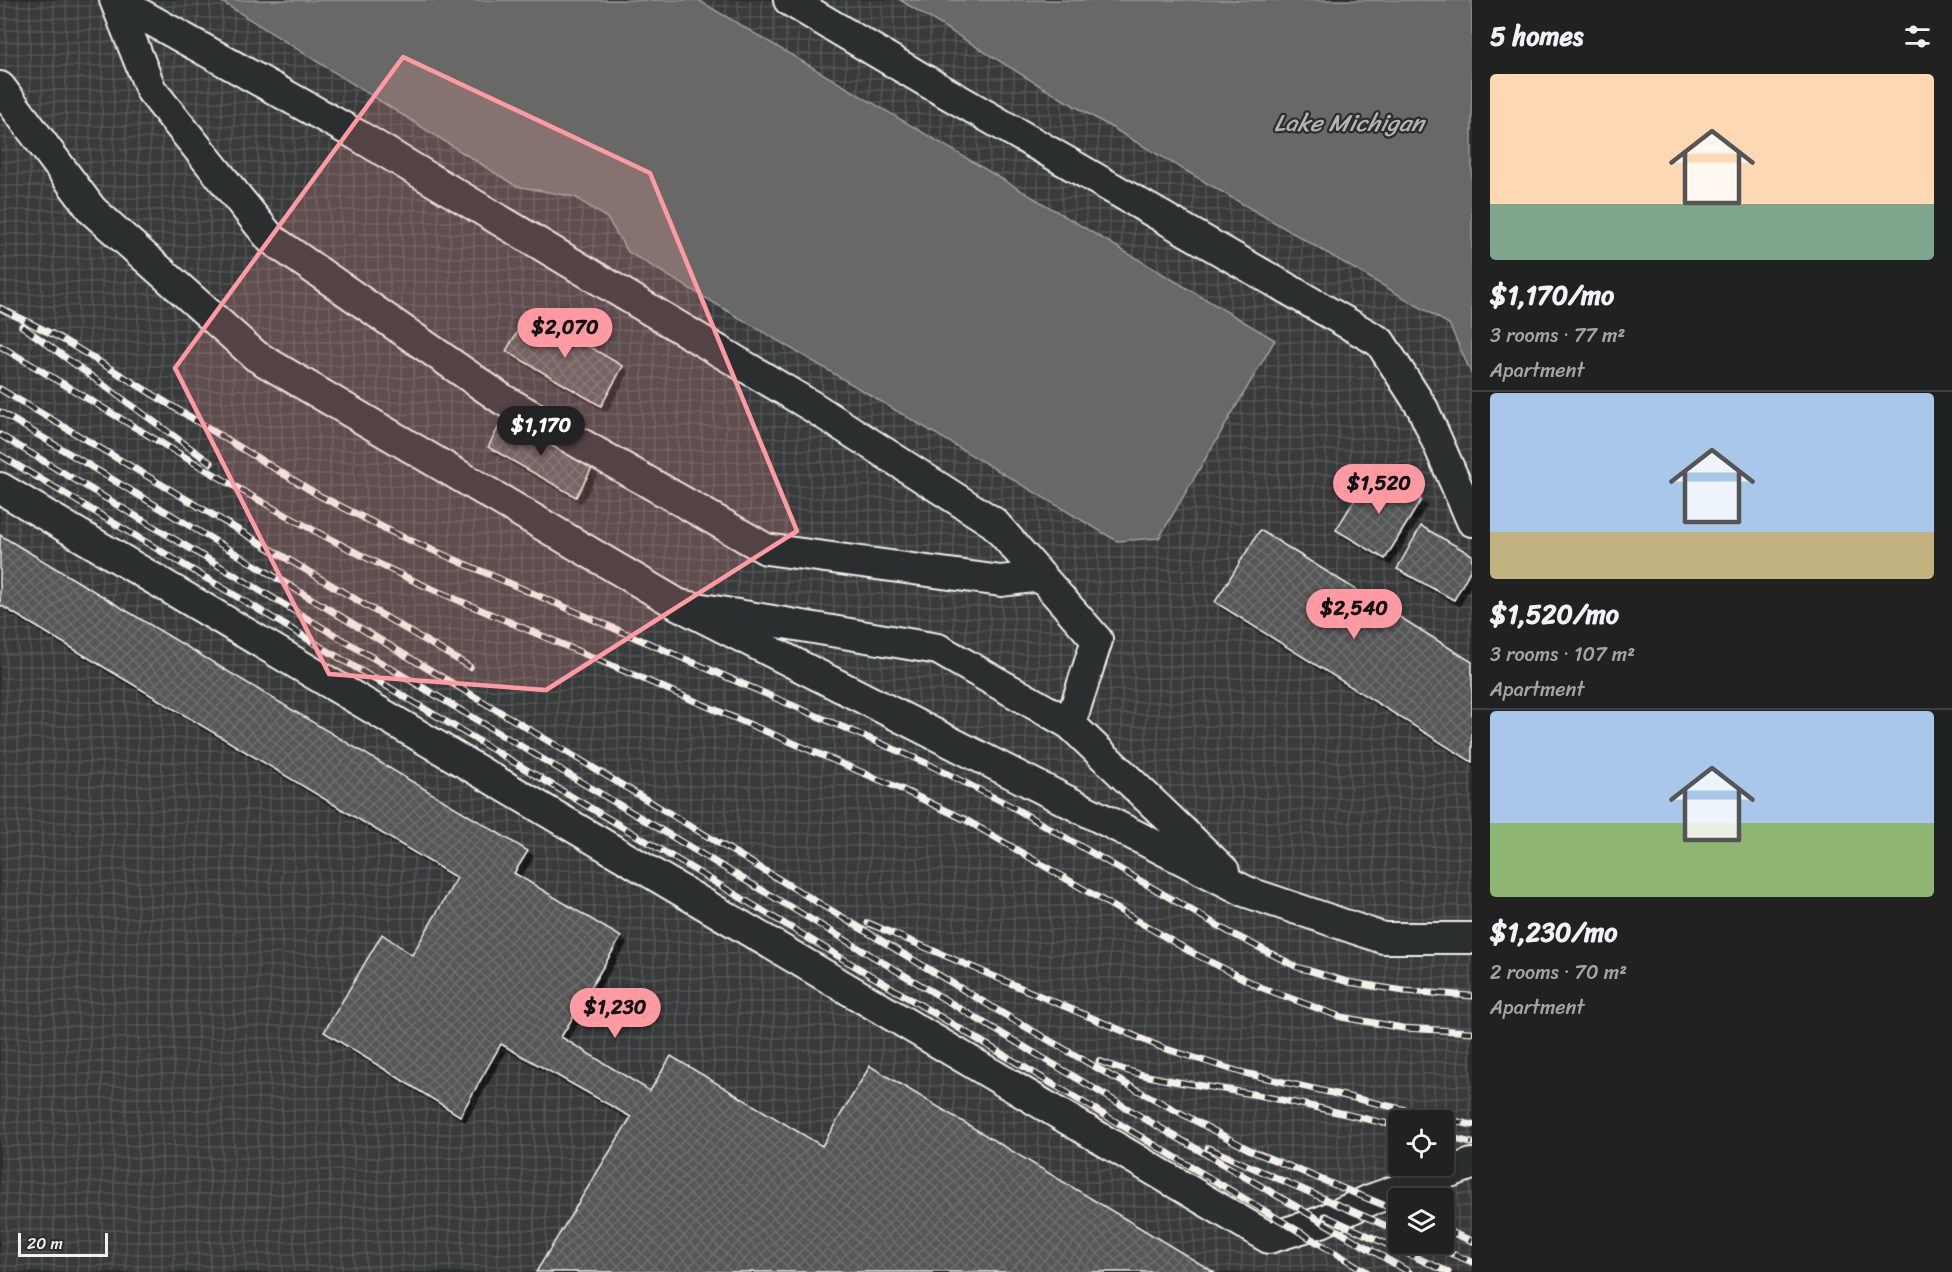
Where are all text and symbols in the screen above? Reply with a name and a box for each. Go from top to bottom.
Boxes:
text: 5 homes [1490,13,1583,59]
icon: filters [1901,20,1934,53]
water label: Lake Michigan [1274,102,1427,144]
icon: home [1658,113,1766,221]
text: $1,170/mo [1490,272,1614,318]
pin: $2,070 [516,308,614,359]
text: $2,070 [531,310,599,345]
text: 3 rooms · 77 m² [1490,318,1625,353]
text: Apartment [1490,353,1584,388]
pin: $1,170 [492,406,590,457]
text: $1,170 [511,408,571,443]
icon: home [1658,432,1766,540]
pin: $1,520 [1330,464,1428,515]
text: $1,520 [1347,466,1411,501]
pin: $2,540 [1305,589,1403,640]
text: $2,540 [1320,591,1388,626]
text: $1,520/mo [1490,591,1619,637]
text: 3 rooms · 107 m² [1490,637,1635,672]
text: Apartment [1490,672,1584,707]
icon: home [1658,750,1766,858]
text: $1,230/mo [1490,909,1617,955]
text: 2 rooms · 70 m² [1490,955,1627,990]
pin: $1,230 [566,988,664,1039]
text: $1,230 [584,990,646,1025]
text: Apartment [1490,990,1584,1025]
map controls [1388,1110,1454,1254]
button: locate [1388,1110,1454,1176]
button: layers [1388,1188,1454,1254]
text: 20 m [27,1229,63,1258]
scale bar [18,1230,108,1258]

